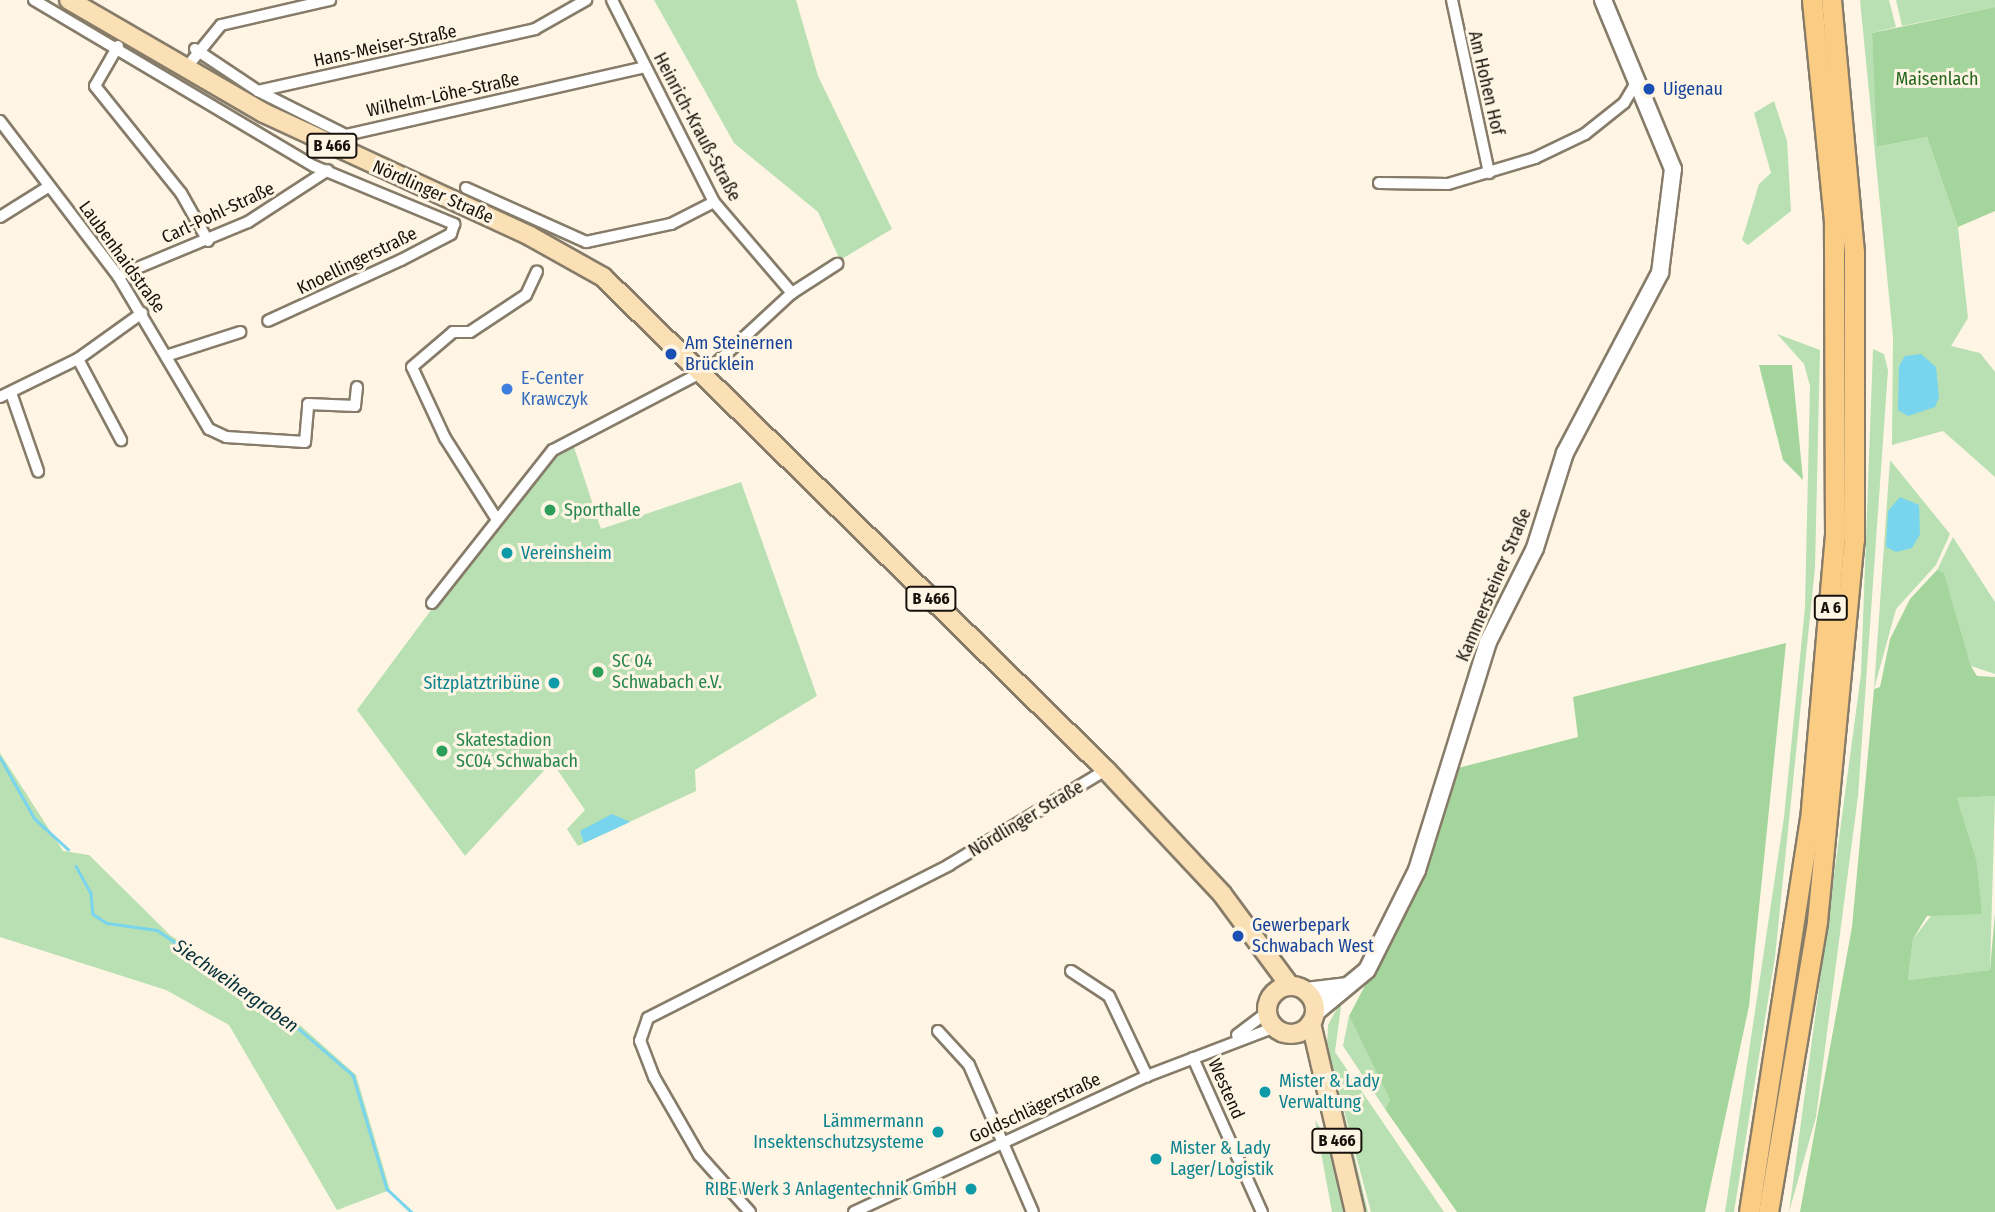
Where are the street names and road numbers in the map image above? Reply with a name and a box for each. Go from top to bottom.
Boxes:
street label: Hans-Meiser-Straße [312,20,458,72]
street label: Am Hohen Hof [1464,29,1508,137]
street label: Heinrich-Krauß-Straße [649,49,745,205]
street label: Wilhelm-Löhe-Straße [365,68,521,122]
road number: B 466 [306,134,358,158]
street label: Nördlinger Straße [369,156,497,228]
street label: Carl-Pohl-Straße [158,178,278,248]
street label: Laubenhaidstraße [74,197,170,317]
street label: Knoellingerstraße [294,223,420,299]
street label: Kammersteiner Straße [1452,505,1536,665]
road number: B 466 [905,586,957,612]
road number: A 6 [1814,596,1848,621]
street label: Nördlinger Straße [965,776,1087,862]
street label: Westend [1203,1056,1249,1122]
street label: Goldschlägerstraße [966,1068,1104,1148]
road number: B 466 [1311,1128,1363,1154]

